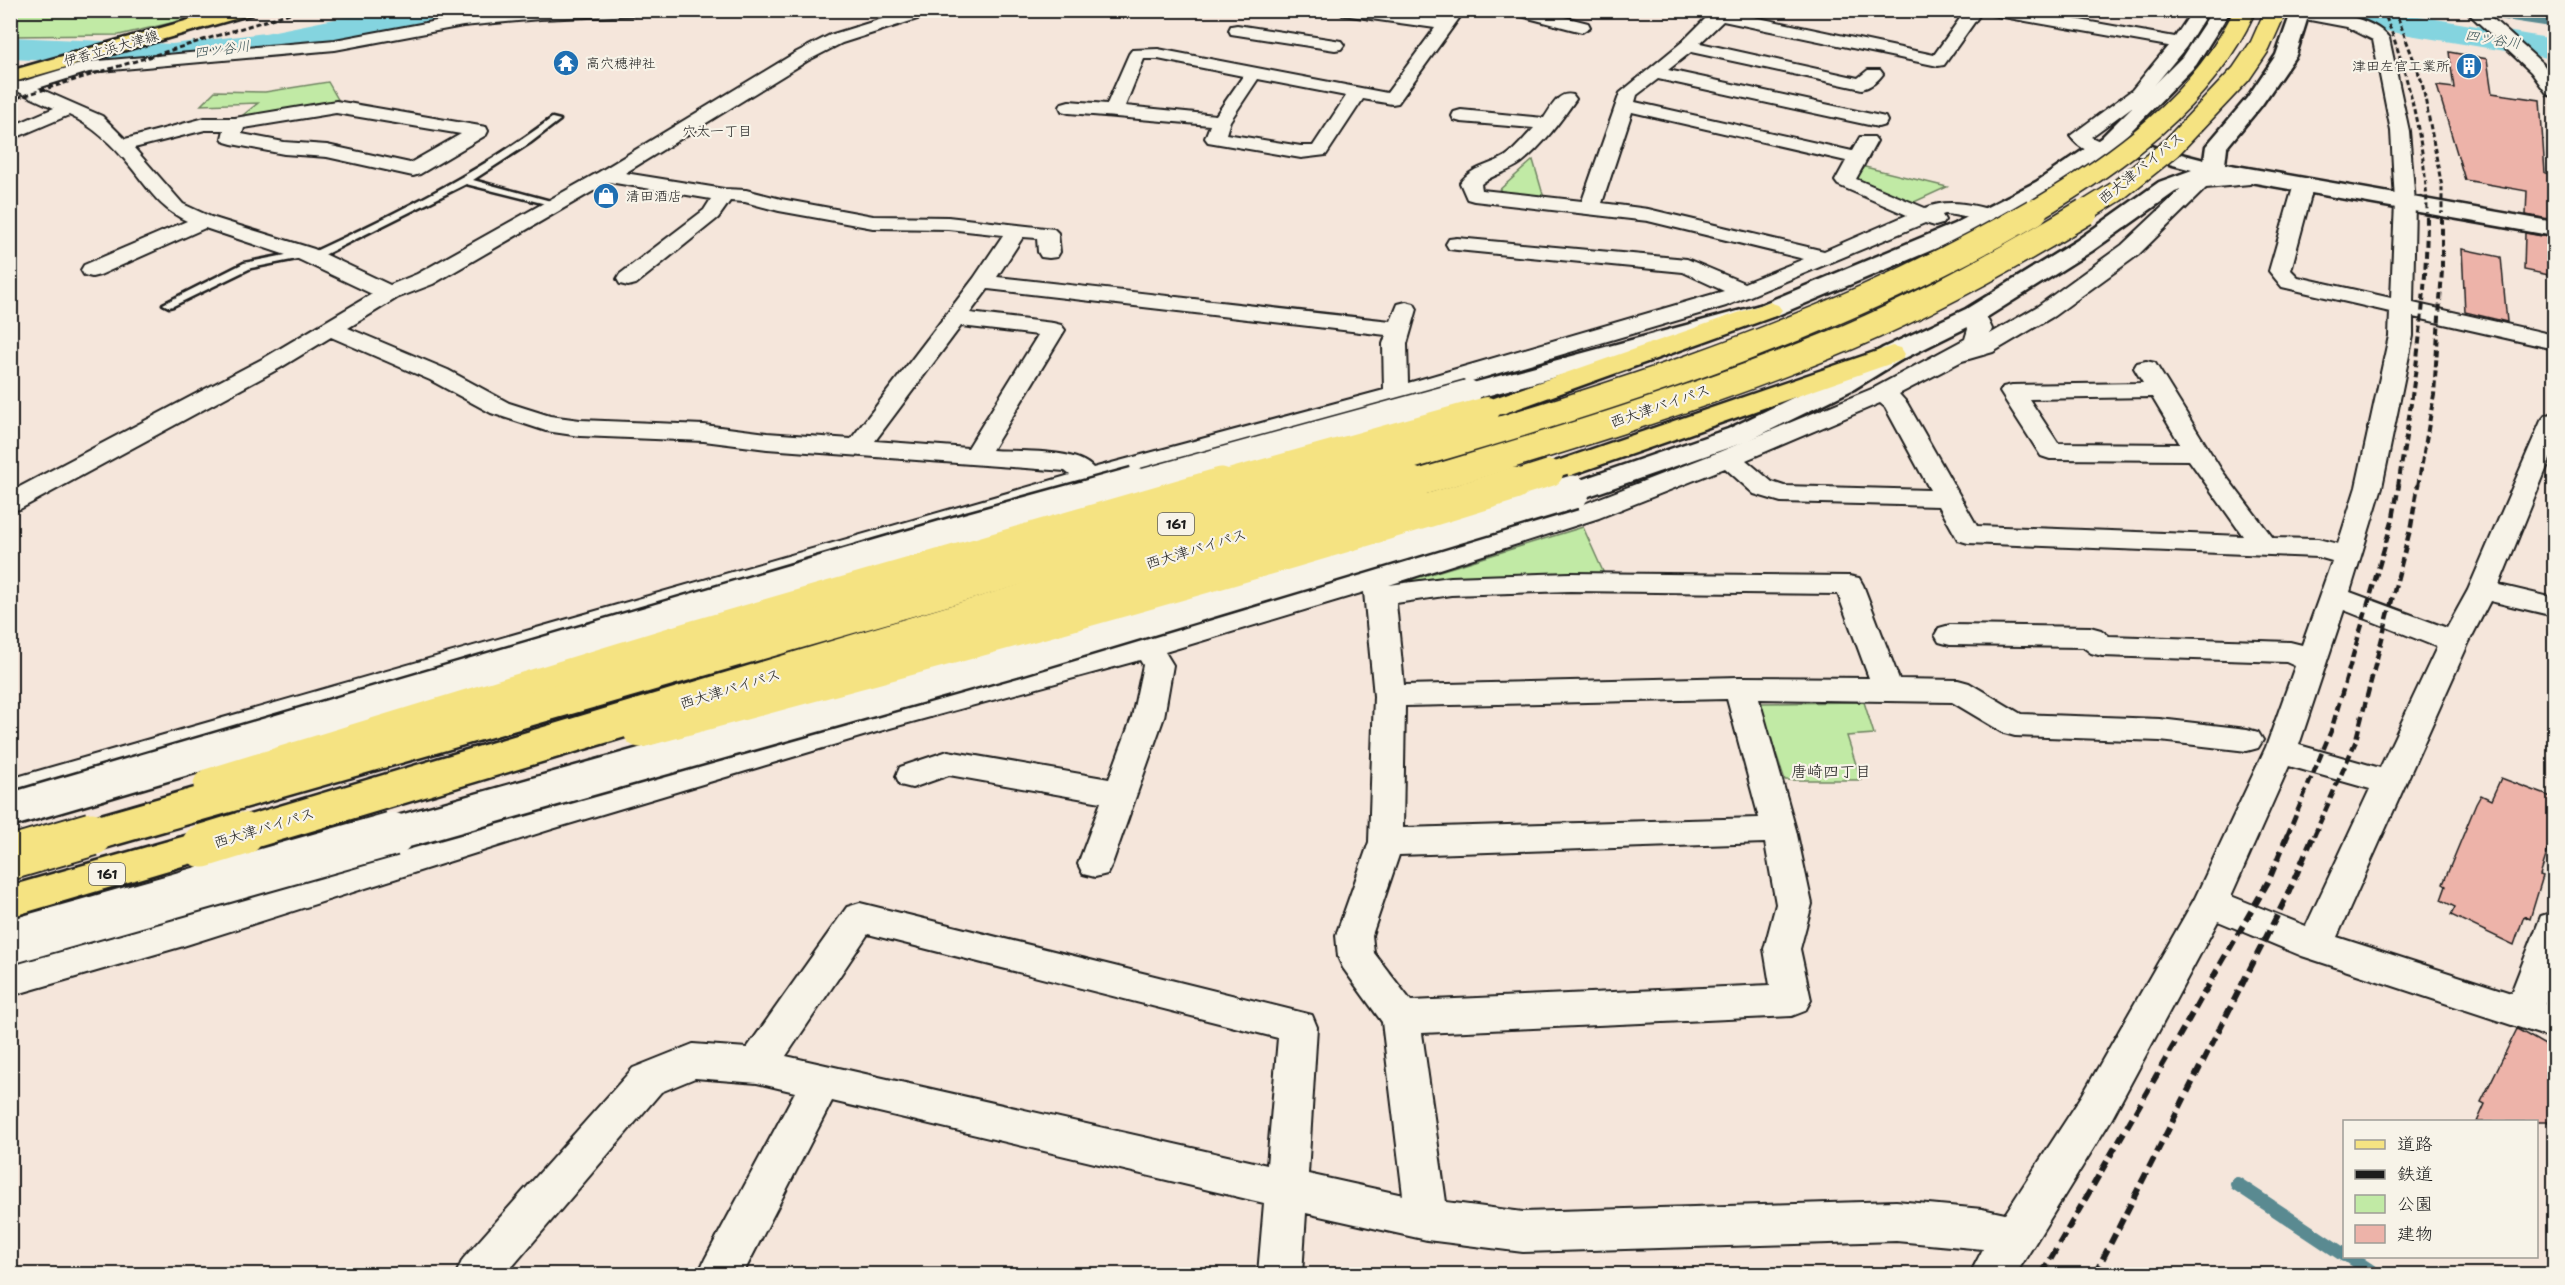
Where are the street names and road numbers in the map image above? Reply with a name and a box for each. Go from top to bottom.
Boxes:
street label: 伊香立浜大津線 [61,26,161,70]
street label: 西大津バイパス [2094,127,2188,209]
street label: 西大津バイパス [1607,380,1713,432]
road number: 161 [1158,513,1194,535]
street label: 西大津バイパス [1143,524,1249,574]
street label: 西大津バイパス [677,664,783,714]
street label: 西大津バイパス [211,803,317,853]
road number: 161 [89,863,125,885]

